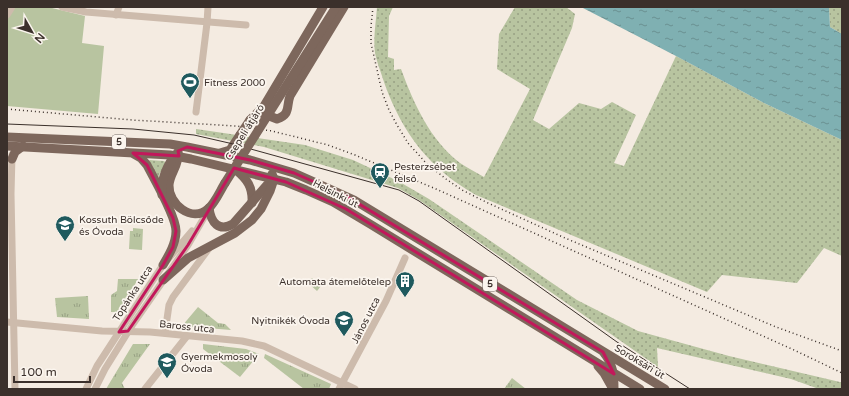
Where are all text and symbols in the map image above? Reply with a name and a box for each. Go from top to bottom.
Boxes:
north arrow [12,12,52,52]
text: N [32,30,47,46]
sports icon: Fitness 2000 [179,71,201,99]
place label: Fitness 2000 [204,77,265,89]
street label: Csepeli átjáró [223,102,267,163]
road number: 5 [112,135,126,149]
station icon: Pesterzsébet felső [369,161,391,189]
place label: Pesterzsébet felső [394,161,456,185]
street label: Helsinki út [311,177,360,211]
school or university icon: Kossuth Bölcsőde és Óvoda [54,214,76,242]
place label: Kossuth Bölcsőde és Óvoda [79,214,164,238]
street label: Topánka utca [110,263,155,324]
building icon: Automata átemelőtelep [394,270,416,298]
place label: Automata átemelőtelep [279,276,391,288]
road number: 5 [483,277,497,291]
street label: János utca [349,295,383,346]
school or university icon: Nyitnikék Óvoda [333,309,355,337]
place label: Nyitnikék Óvoda [251,315,330,327]
street label: Baross utca [159,318,215,336]
street label: Soroksári út [612,342,667,382]
school or university icon: Gyermekmosoly Óvoda [156,351,178,379]
place label: Gyermekmosoly Óvoda [181,351,258,375]
scale bar [14,358,90,384]
text: 100 m [20,365,57,379]

